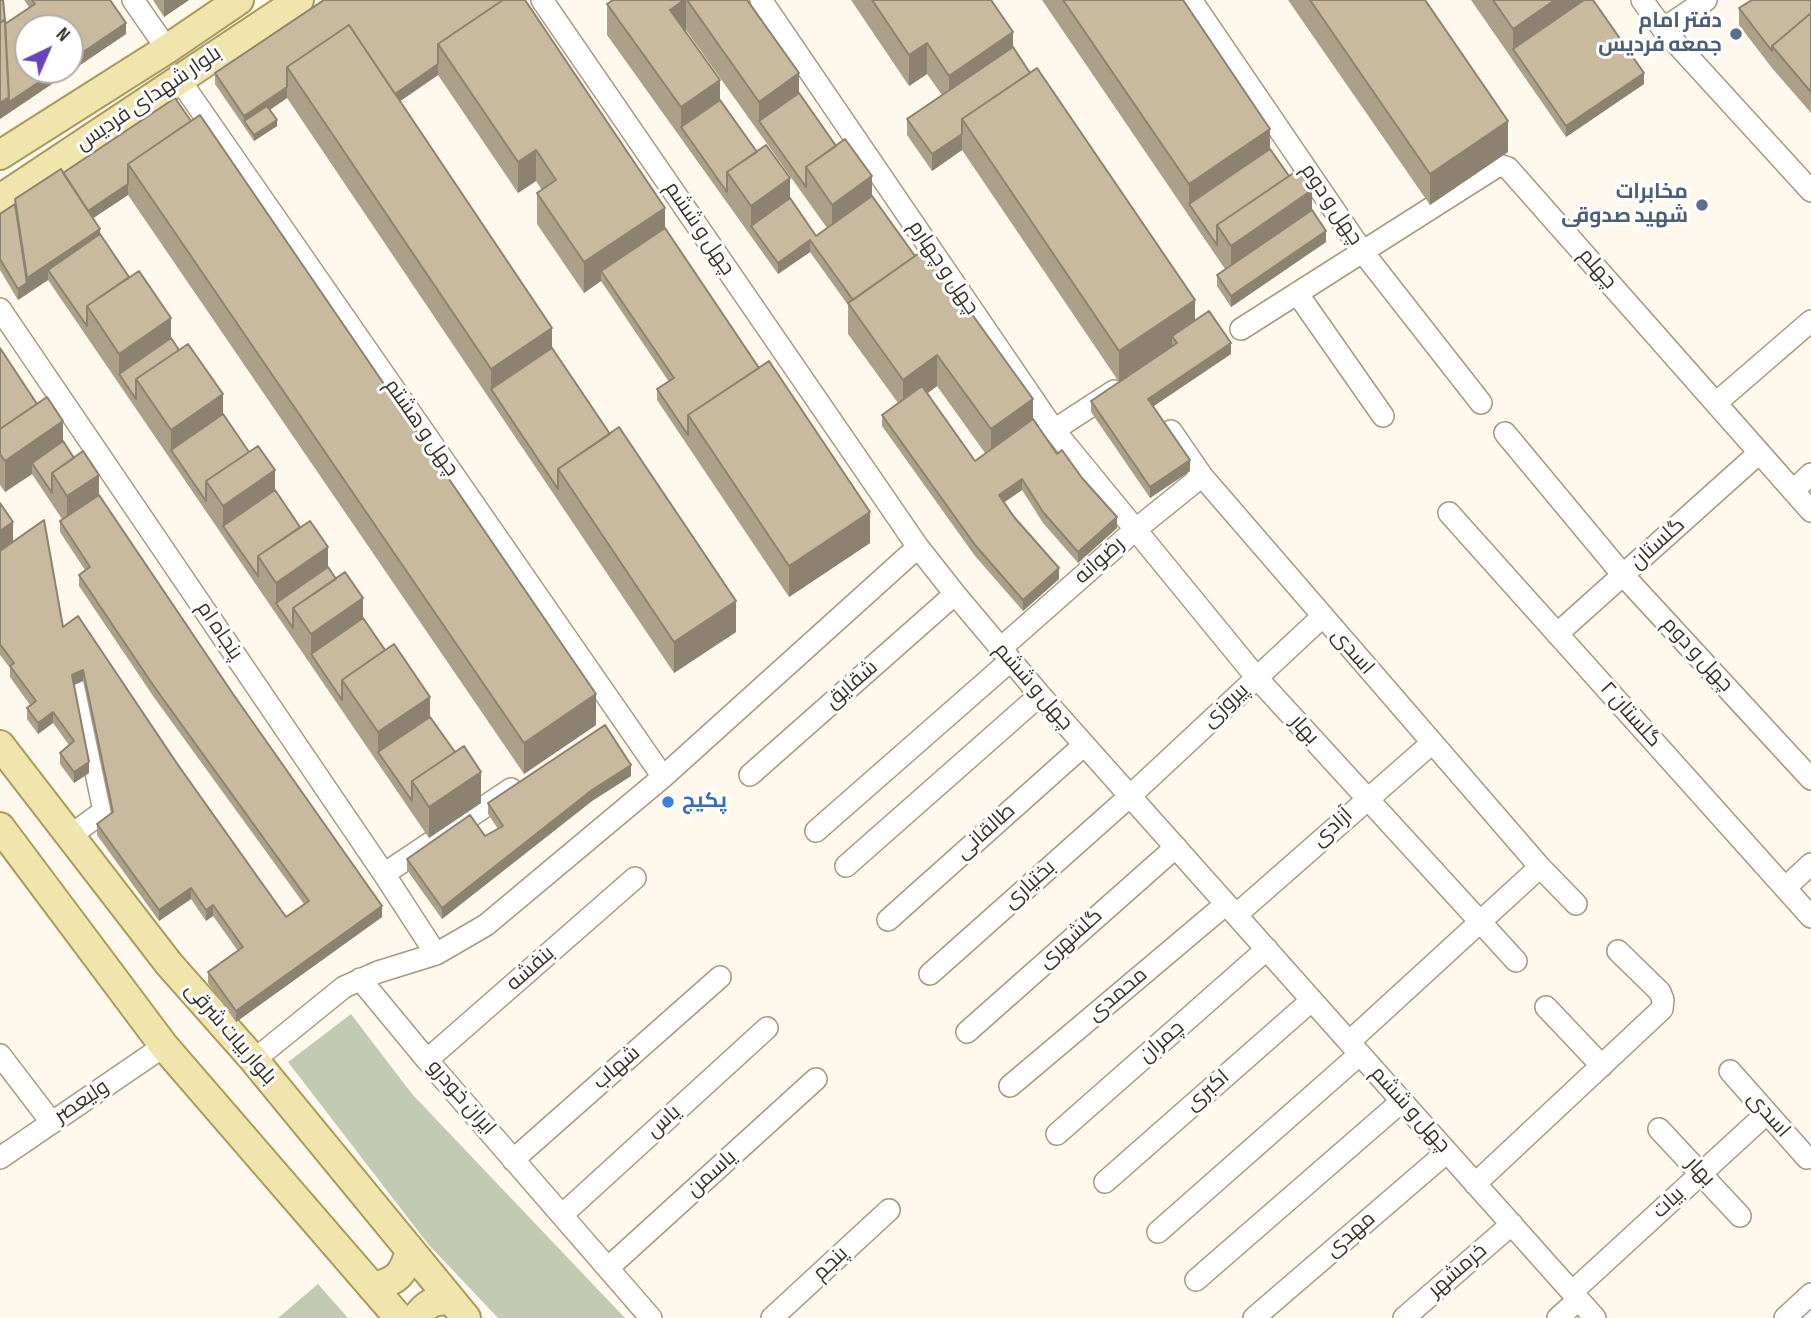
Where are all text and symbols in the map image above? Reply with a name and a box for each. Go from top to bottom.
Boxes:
place label: دفتر امام جمعه فردیس [1598,9,1722,59]
north arrow [14,14,84,84]
text: N [51,23,74,47]
marker: دفتر امام جمعه فردیس [1728,26,1744,42]
street label: بلوار شهدای فردیس [72,41,226,157]
street label: چهل و دوم [1295,159,1367,251]
street label: چهل و ششم [658,177,740,281]
place label: مخابرات شهید صدوقی [1561,180,1688,230]
marker: مخابرات شهید صدوقی [1694,197,1710,213]
street label: چهل و چهارم [902,216,984,320]
street label: چهلم [1572,243,1622,295]
street label: چهل و هشتم [378,374,464,482]
street label: گلستان [1625,513,1691,575]
street label: رضوانه [1070,532,1130,590]
street label: پنجاه ام [190,597,248,665]
street label: چهل و دوم [1656,612,1738,698]
street label: اسدی [1325,624,1379,680]
street label: چهل و ششم [988,638,1078,736]
street label: شقایق [821,655,883,715]
street label: گلستان ۲ [1594,677,1666,753]
street label: پیروزی [1198,678,1254,734]
street label: بهار [1284,710,1324,750]
place label: پکیج [682,789,727,815]
marker: پکیج [660,794,676,810]
street label: طالقانی [951,799,1021,865]
street label: آزادی [1308,803,1358,853]
street label: بختیاری [999,855,1061,915]
street label: گلشهری [1034,904,1108,974]
street label: بنفشه [502,941,560,997]
street label: محمدی [1083,963,1153,1027]
street label: بلوار بیات شرقی [179,978,281,1090]
street label: چمران [1134,1016,1190,1068]
street label: شهاب [588,1041,646,1095]
street label: ایران خودرو [421,1055,501,1141]
street label: چهل و ششم [1365,1062,1455,1158]
street label: اکبری [1181,1065,1235,1117]
street label: ولیعصر [50,1075,114,1129]
street label: اسدی [1741,1087,1795,1143]
street label: یاس [642,1100,686,1144]
street label: یاسمن [682,1145,742,1203]
street label: بهار [1680,1152,1720,1192]
street label: بیات [1648,1182,1690,1224]
street label: مهدی [1321,1207,1381,1263]
street label: خرمشهر [1423,1239,1493,1303]
street label: پنجم [808,1242,854,1286]

